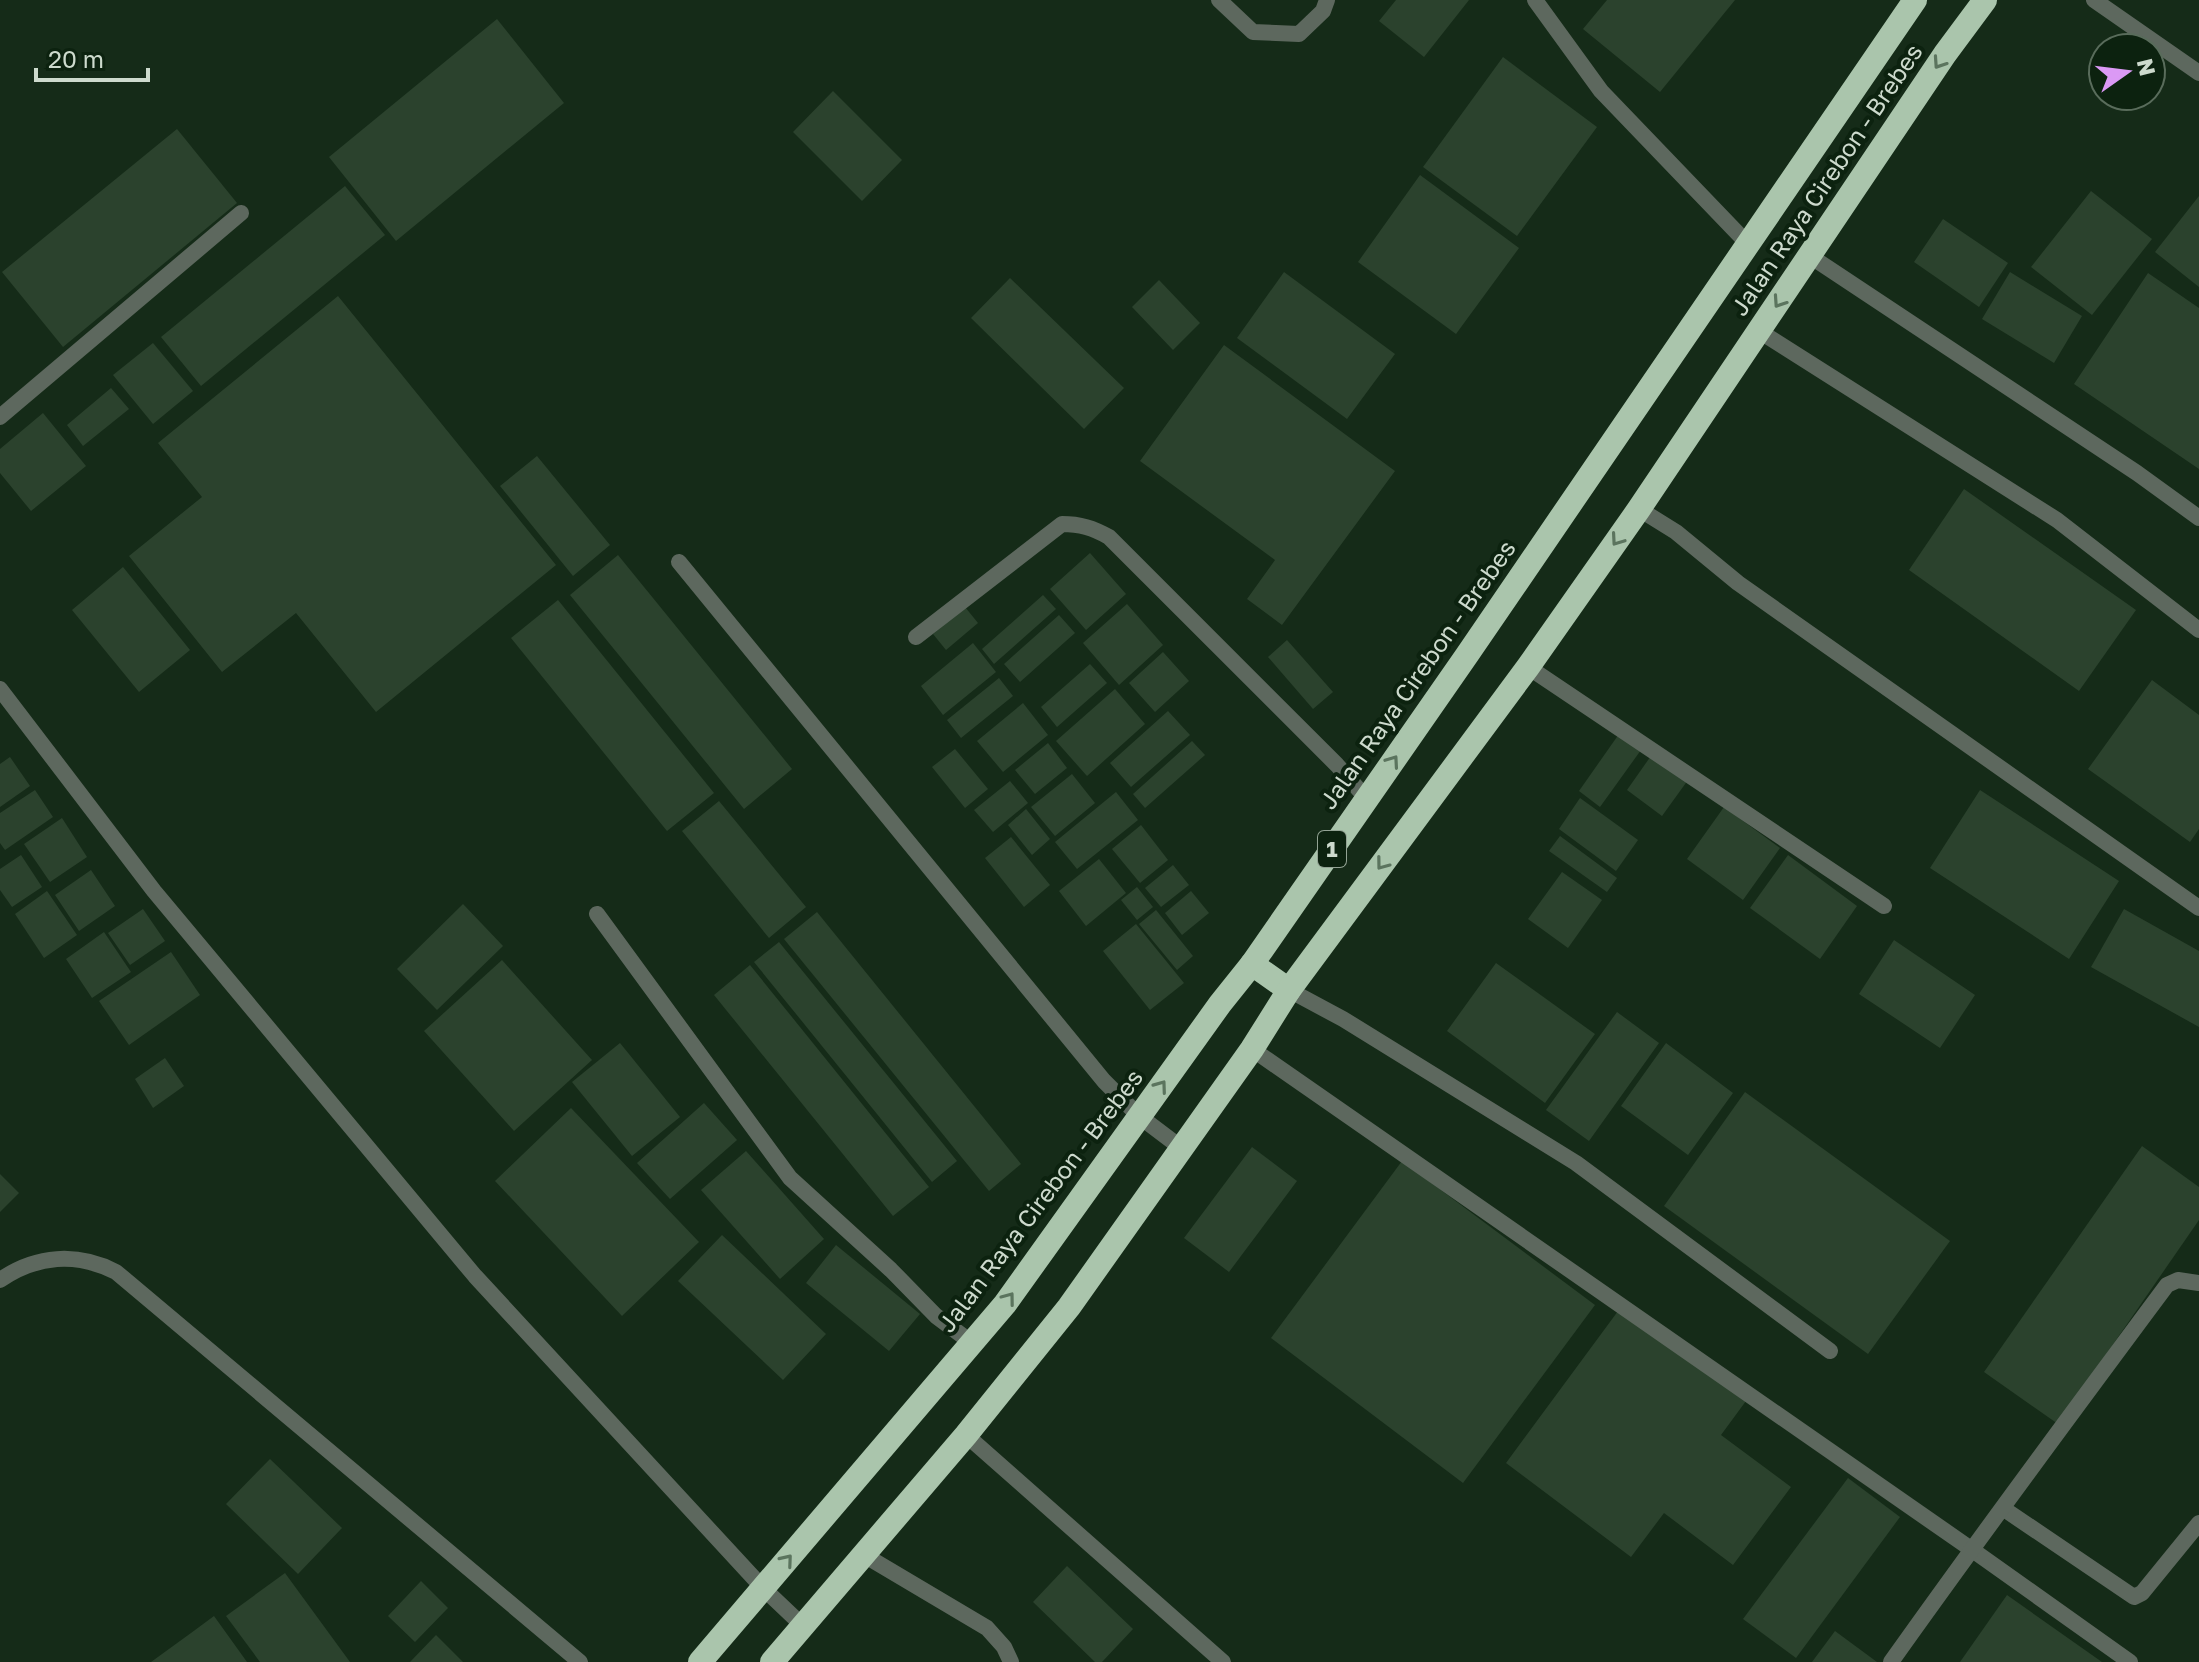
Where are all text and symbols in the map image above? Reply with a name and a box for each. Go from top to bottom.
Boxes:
scale bar [36,32,148,82]
north arrow [2087,32,2167,112]
street label: Jalan Raya Cirebon - Brebes [1724,38,1928,321]
text: 20 m [48,44,104,73]
one-way arrow [1934,54,1949,68]
text: N [2132,56,2162,78]
one-way arrow [1774,293,1789,307]
one-way arrow [1612,532,1627,546]
street label: Jalan Raya Cirebon - Brebes [1313,534,1521,814]
one-way arrow [1384,756,1399,770]
road number: 1 [1318,831,1346,867]
one-way arrow [1378,855,1392,870]
street label: Jalan Raya Cirebon - Brebes [931,1063,1148,1337]
one-way arrow [1151,1081,1165,1095]
one-way arrow [999,1292,1014,1306]
one-way arrow [777,1555,792,1570]

